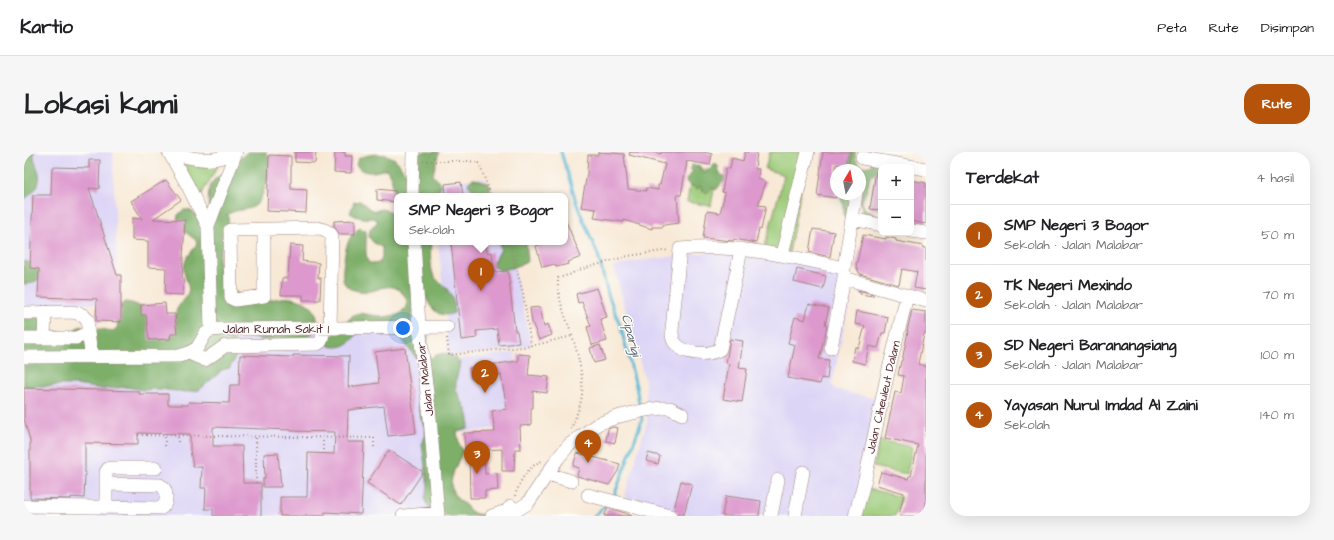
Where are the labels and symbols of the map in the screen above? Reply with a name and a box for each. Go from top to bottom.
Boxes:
north arrow [830,164,866,200]
pin: 1 [468,258,494,291]
water label: Ciparigi [616,312,646,360]
your location [393,318,413,338]
street label: Jalan Rumah Sakit 1 [223,321,330,338]
street label: Jalan Ciheuleut Dalam [862,338,905,455]
street label: Jalan Malabar [412,340,438,417]
pin: 2 [472,360,498,393]
pin: 4 [575,430,601,463]
pin: 3 [464,441,490,474]

